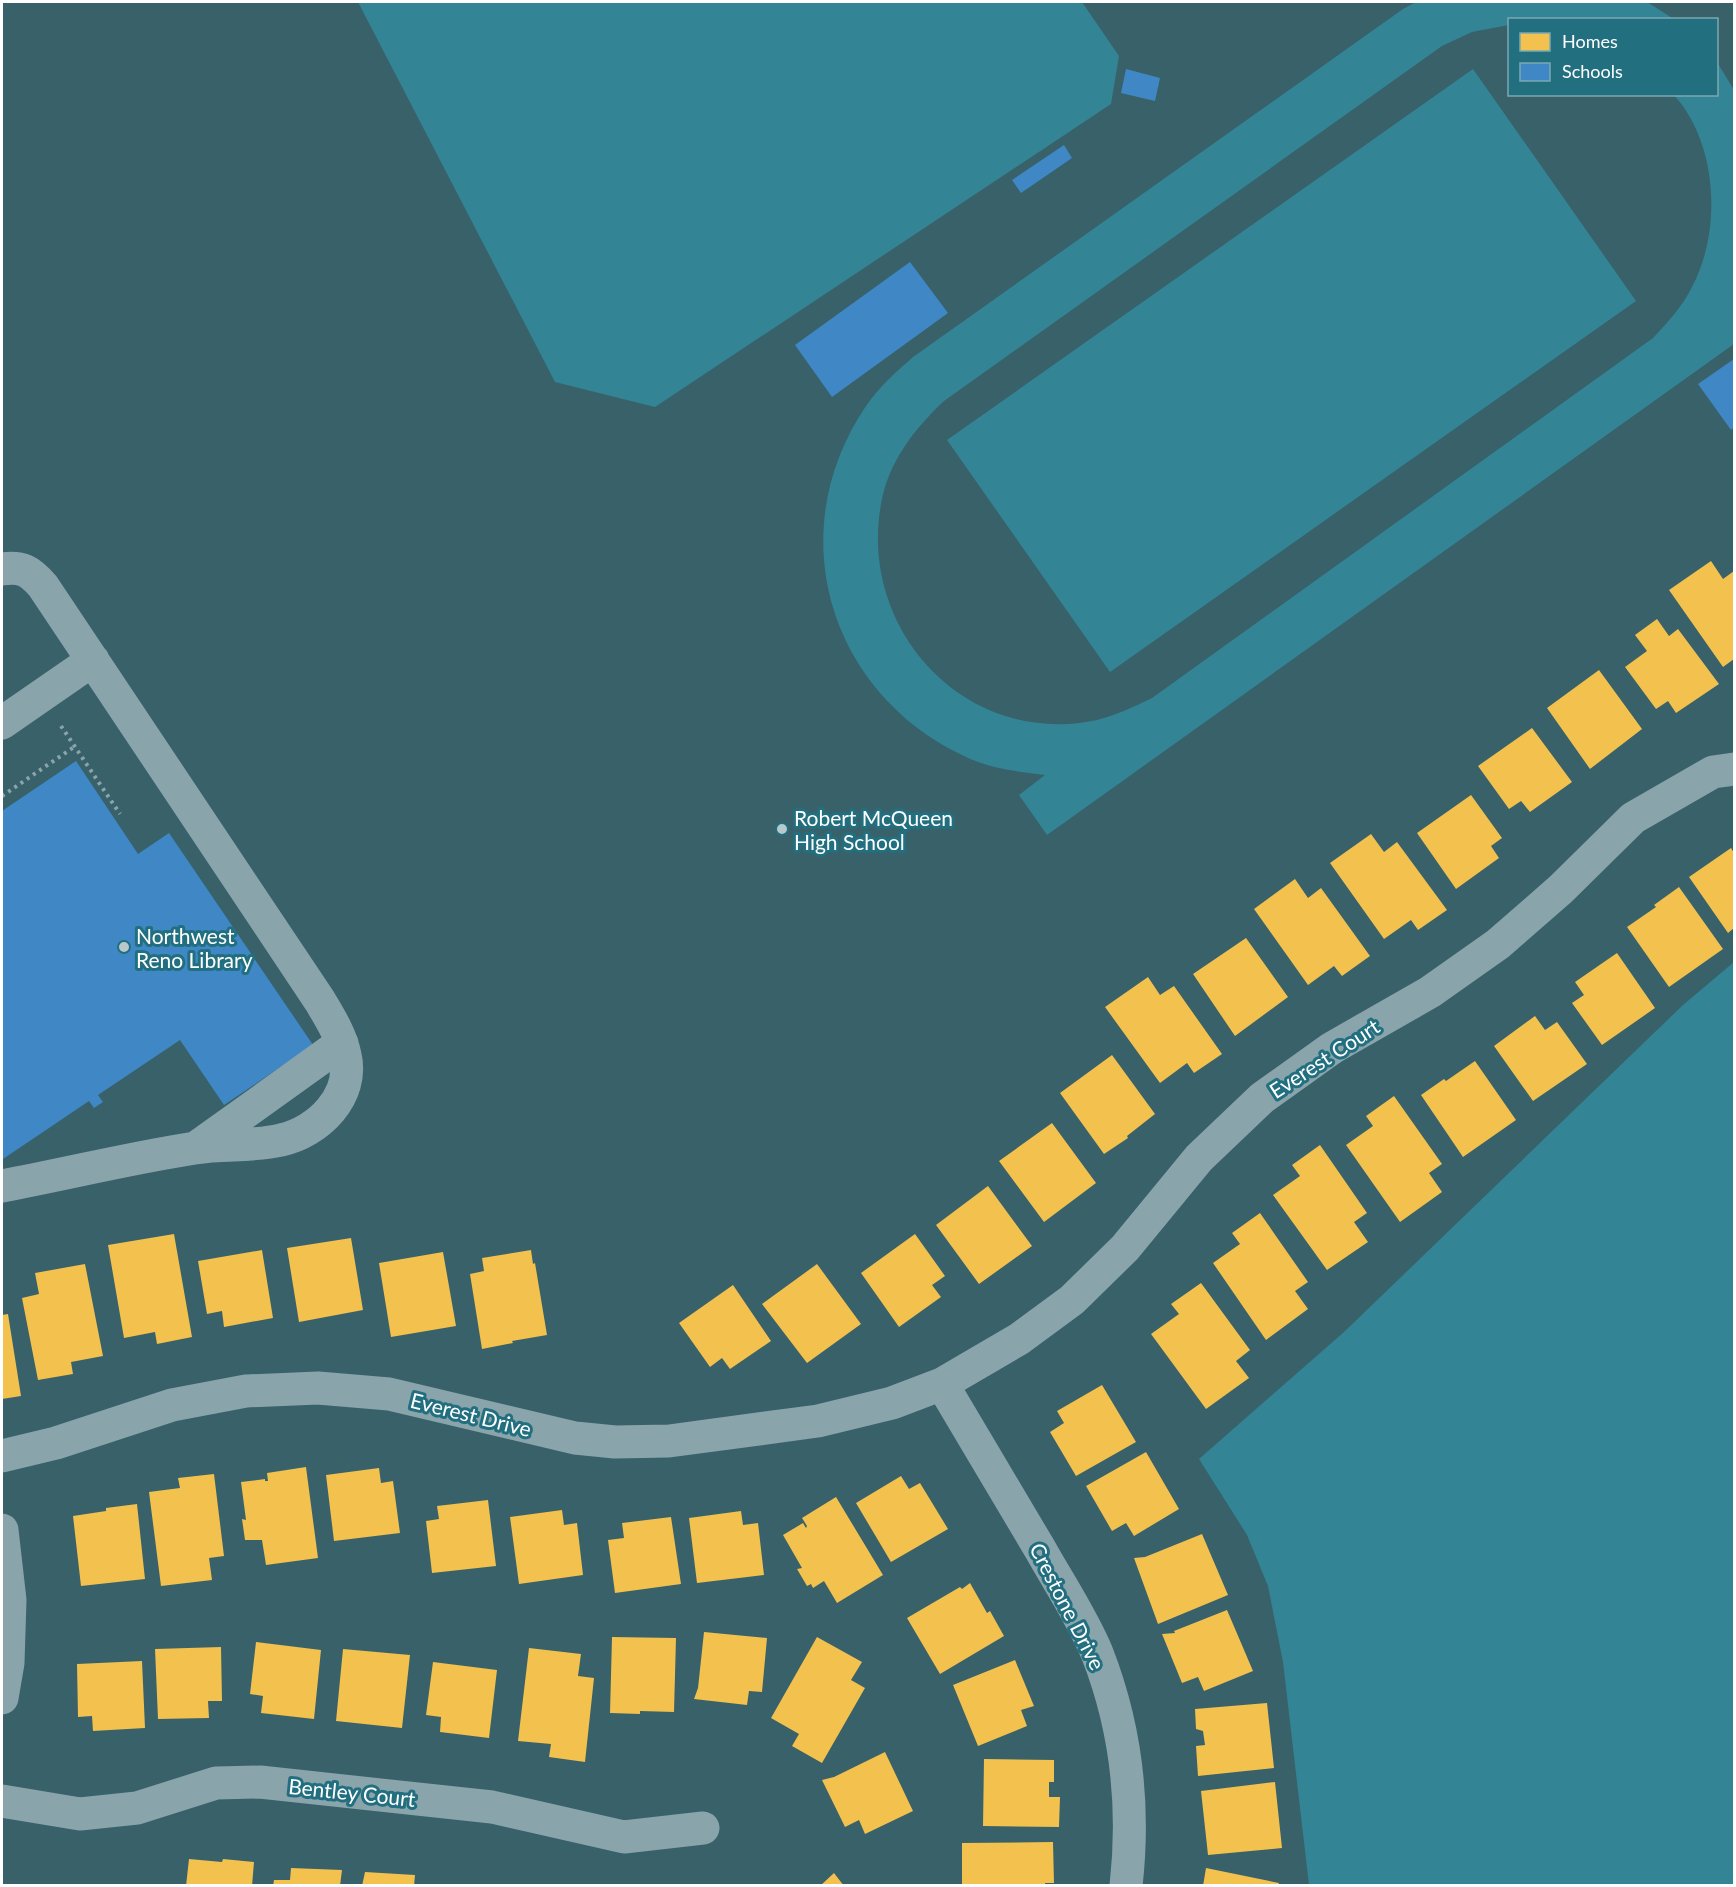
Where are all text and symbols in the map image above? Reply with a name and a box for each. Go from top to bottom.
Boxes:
legend [1508,18,1718,96]
text: Homes [1562,30,1618,52]
text: Schools [1562,60,1623,82]
place label: Robert McQueen High School [794,805,953,854]
marker: Robert McQueen High School [775,822,789,836]
place label: Northwest Reno Library [136,923,253,972]
marker: Northwest Reno Library [117,940,131,954]
street label: Everest Court [1264,1013,1384,1103]
street label: Everest Drive [408,1387,534,1441]
street label: Crestone Drive [1025,1538,1111,1674]
street label: Bentley Court [287,1773,417,1811]

